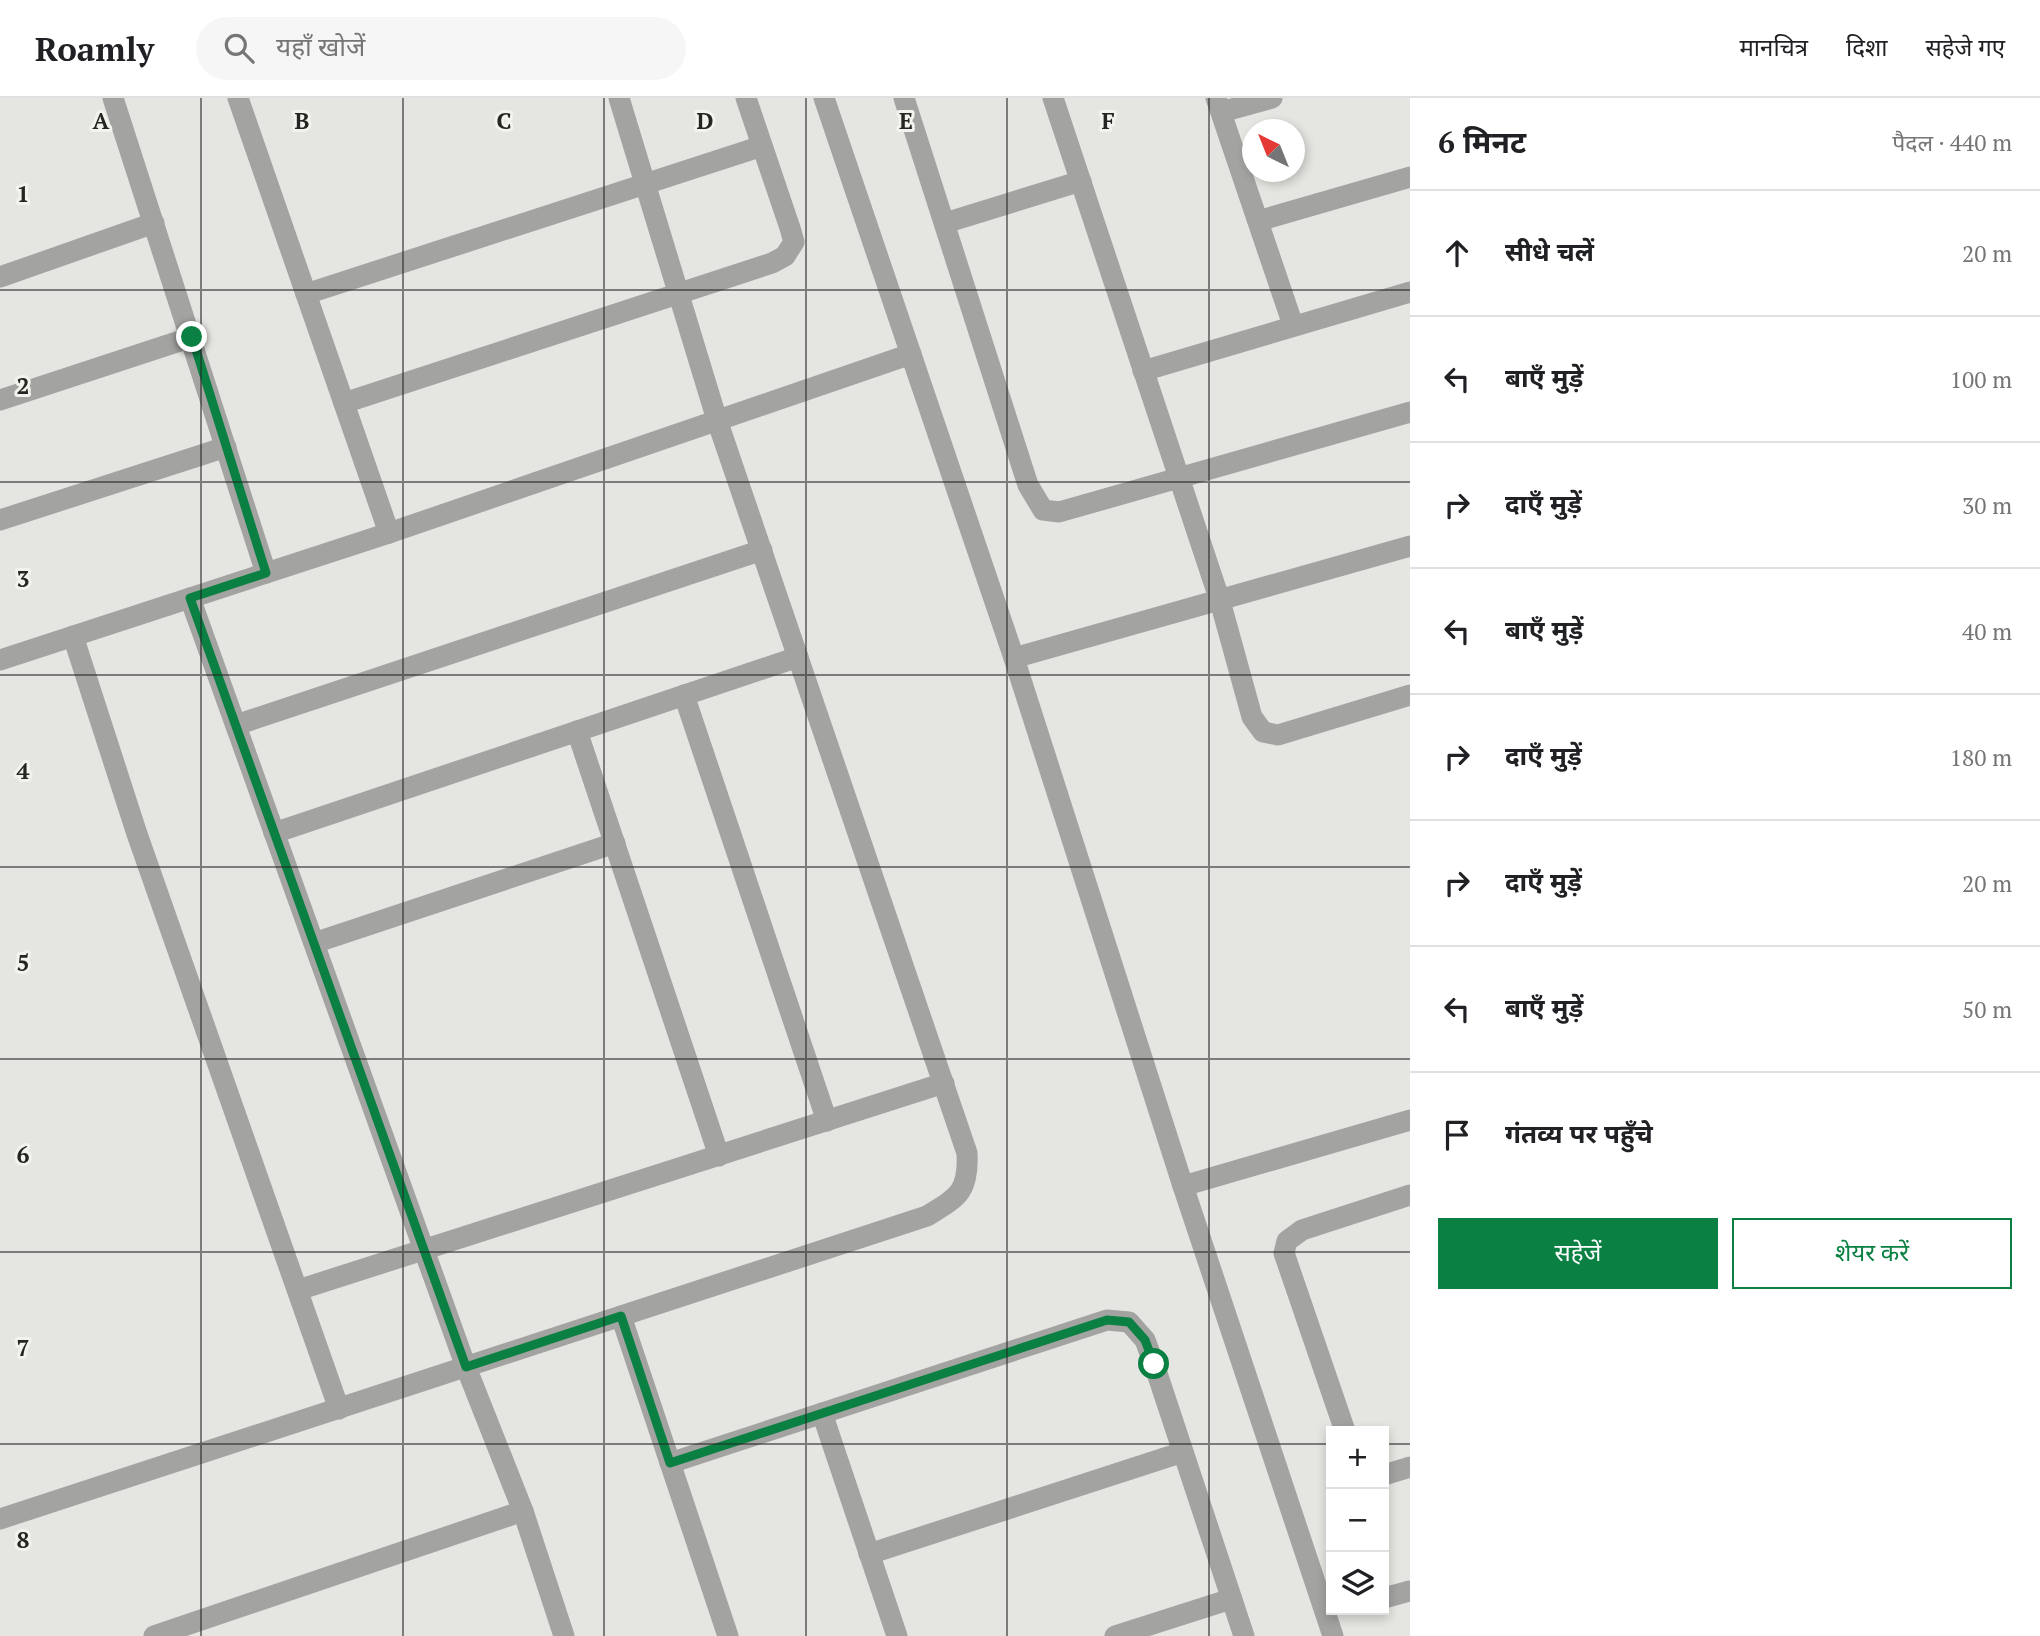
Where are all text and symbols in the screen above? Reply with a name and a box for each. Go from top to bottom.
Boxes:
search box [196,17,686,80]
text: Roamly [35,27,154,70]
icon: search [220,29,258,67]
text: यहाँ खोजें [276,29,365,63]
text: मानचित्र [1740,31,1808,63]
text: दिशा [1846,31,1888,63]
text: सहेजे गए [1926,31,2005,63]
text: A [93,105,110,136]
text: B [295,105,310,136]
text: C [497,105,512,136]
text: D [697,105,714,136]
text: E [899,105,913,136]
text: F [1101,105,1115,136]
north arrow [1242,119,1305,182]
text: 6 मिनट [1438,122,1526,162]
text: पैदल · 440 m [1892,127,2012,158]
text: 1 [17,178,30,209]
icon: ahead [1438,234,1476,272]
text: सीधे चलें [1505,234,1594,268]
text: 20 m [1962,238,2012,269]
route end [176,321,207,352]
icon: left [1438,360,1476,398]
text: बाएँ मुड़ें [1505,360,1583,394]
text: 100 m [1950,364,2012,395]
text: 2 [17,370,30,401]
icon: right [1438,486,1476,524]
text: दाएँ मुड़ें [1505,486,1582,520]
text: 30 m [1962,490,2012,521]
text: 3 [17,563,30,594]
icon: left [1438,612,1476,650]
text: बाएँ मुड़ें [1505,612,1583,646]
text: 40 m [1962,616,2012,647]
icon: right [1438,738,1476,776]
text: दाएँ मुड़ें [1505,738,1582,772]
text: 180 m [1950,742,2012,773]
text: 4 [17,755,30,786]
icon: right [1438,864,1476,902]
text: दाएँ मुड़ें [1505,864,1582,898]
text: 20 m [1962,868,2012,899]
text: 5 [17,947,30,978]
icon: left [1438,990,1476,1028]
text: बाएँ मुड़ें [1505,990,1583,1024]
text: 50 m [1962,994,2012,1025]
icon: arrive [1438,1116,1476,1154]
text: गंतव्य पर पहुँचे [1505,1116,1653,1150]
text: 6 [17,1139,30,1170]
button: सहेजें [1438,1218,1718,1289]
button: शेयर करें [1732,1218,2012,1289]
text: 7 [17,1332,30,1363]
route start [1138,1348,1169,1379]
map controls [1326,1426,1389,1615]
button: + [1326,1426,1389,1489]
button: − [1326,1489,1389,1552]
text: 8 [17,1524,30,1555]
button: layers [1326,1552,1389,1615]

